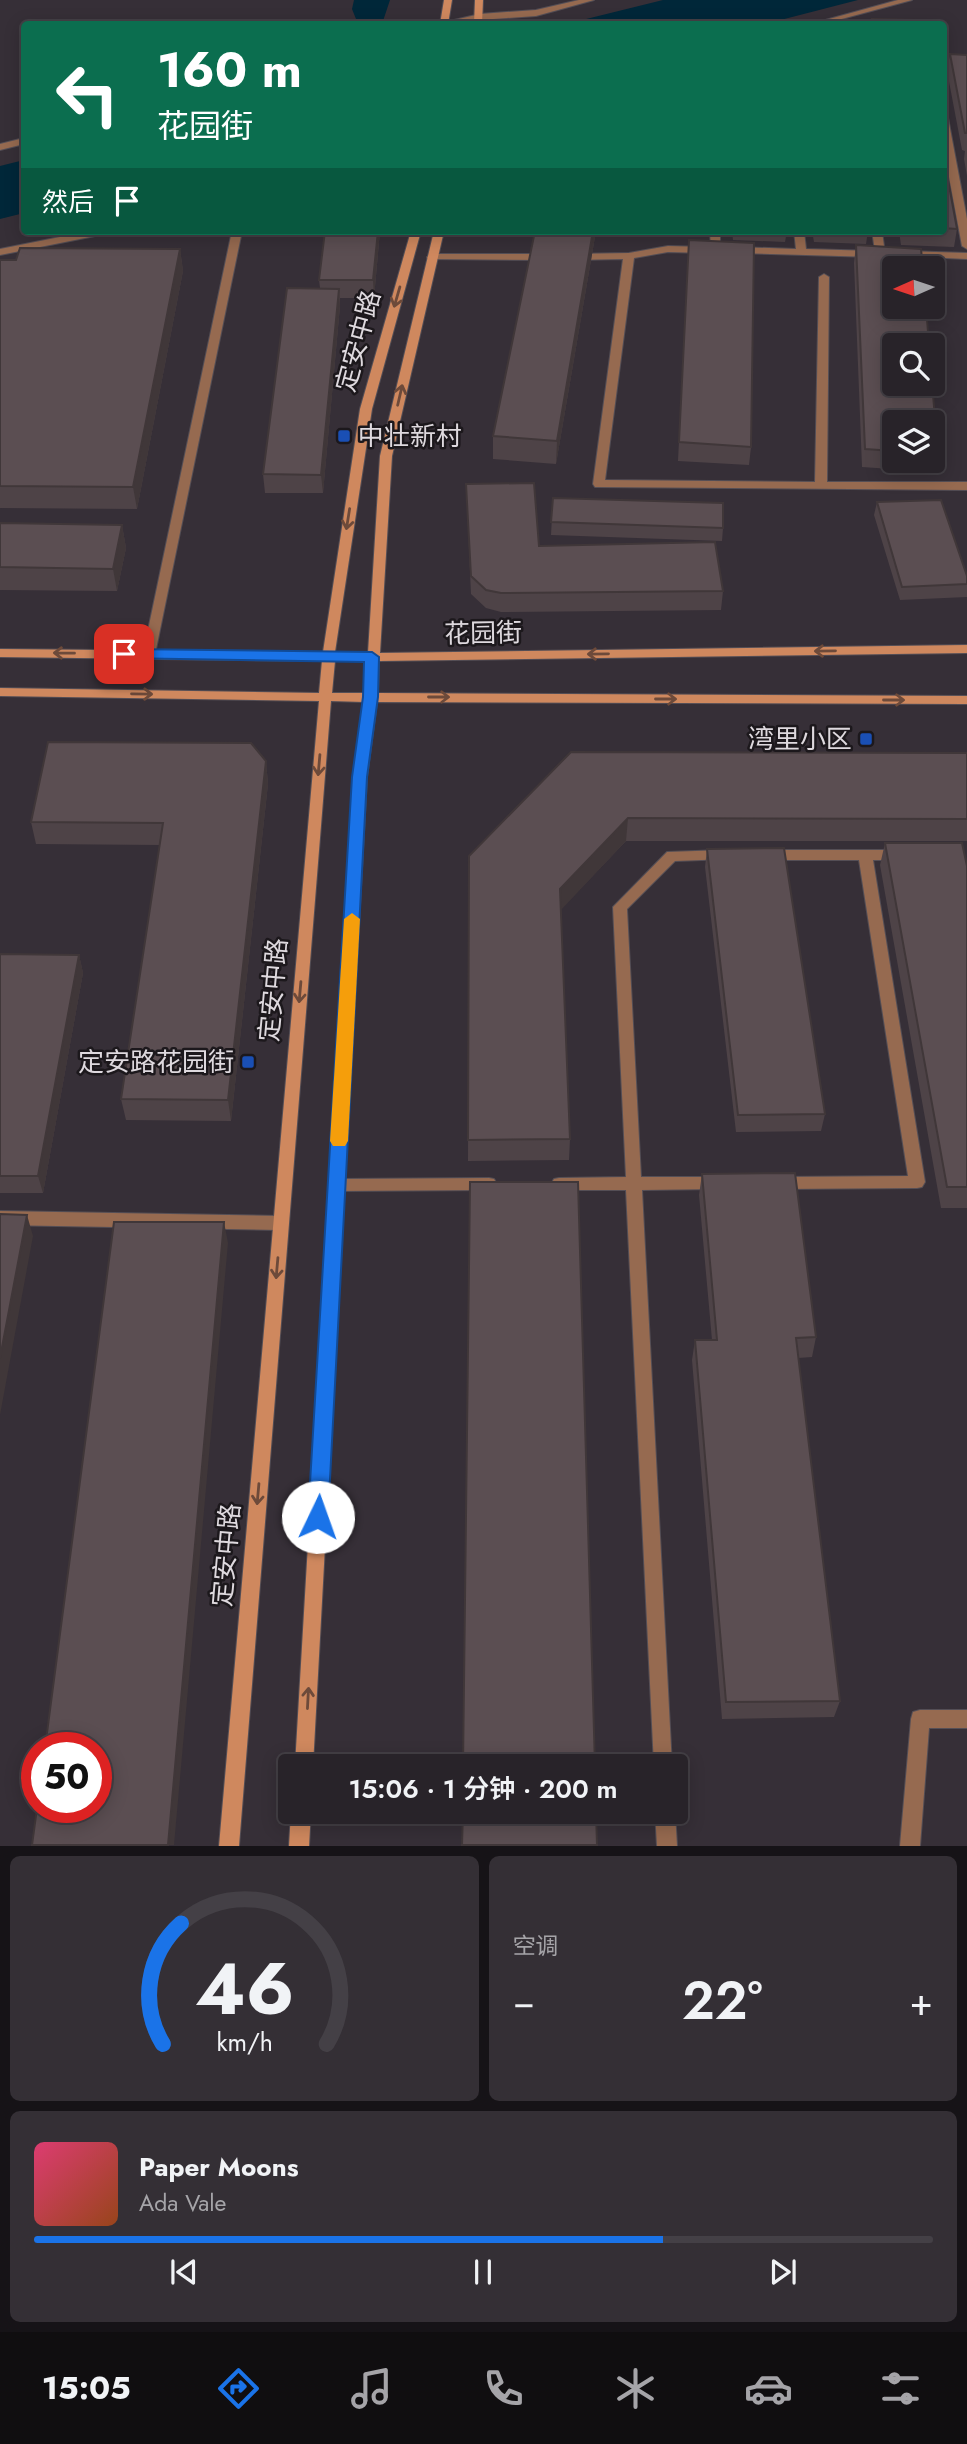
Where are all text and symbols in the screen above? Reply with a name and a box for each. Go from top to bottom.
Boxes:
text: 160 m [157,35,302,105]
icon: left [42,49,133,140]
text: 花园街 [157,103,253,149]
icon: arrive [108,182,146,220]
text: 然后 [42,183,94,221]
north arrow [882,256,945,318]
map controls [882,256,945,473]
one-way arrow [390,285,403,308]
street label: 定安中路 [326,286,390,396]
button: search [882,333,945,396]
one-way arrow [394,384,407,407]
button: layers [882,410,945,473]
place label: 中壮新村 [358,417,462,455]
marker: 中壮新村 [336,428,352,444]
one-way arrow [341,507,354,530]
street label: 花园街 [444,613,522,653]
pin [94,624,154,684]
icon: arrive [105,635,143,673]
one-way arrow [814,644,837,658]
one-way arrow [53,647,76,660]
one-way arrow [587,647,610,661]
one-way arrow [130,688,153,701]
one-way arrow [427,691,450,704]
one-way arrow [655,692,678,706]
one-way arrow [882,693,905,707]
place label: 湾里小区 [748,720,852,758]
marker: 湾里小区 [858,731,874,747]
one-way arrow [312,753,325,776]
street label: 定安中路 [250,937,296,1043]
one-way arrow [293,980,306,1003]
place label: 定安路花园街 [78,1043,234,1081]
marker: 定安路花园街 [240,1054,256,1070]
one-way arrow [270,1256,283,1278]
position arrow [281,1480,355,1554]
one-way arrow [251,1482,264,1505]
street label: 定安中路 [203,1502,249,1608]
one-way arrow [301,1686,314,1709]
speed limit sign: 50 [21,1732,112,1823]
text: 15:06 · 1 分钟 · 200 m [348,1770,618,1808]
text: 空调 [513,1929,559,1963]
text: 46 [194,1937,294,2042]
text: 22° [682,1963,763,2039]
text: − [513,1974,535,2029]
text: + [910,1974,933,2029]
text: km/h [216,2024,273,2060]
text: Paper Moons [139,2148,299,2186]
text: Ada Vale [139,2186,226,2220]
icon: previous [165,2253,203,2291]
icon: pause [464,2253,502,2291]
icon: next [764,2253,802,2291]
icon: directions [214,2364,263,2413]
icon: music [347,2364,396,2413]
icon: phone [479,2364,528,2413]
icon: climate [611,2364,660,2413]
icon: car [744,2364,793,2413]
icon: filters [876,2364,925,2413]
text: 15:05 [42,2365,131,2411]

